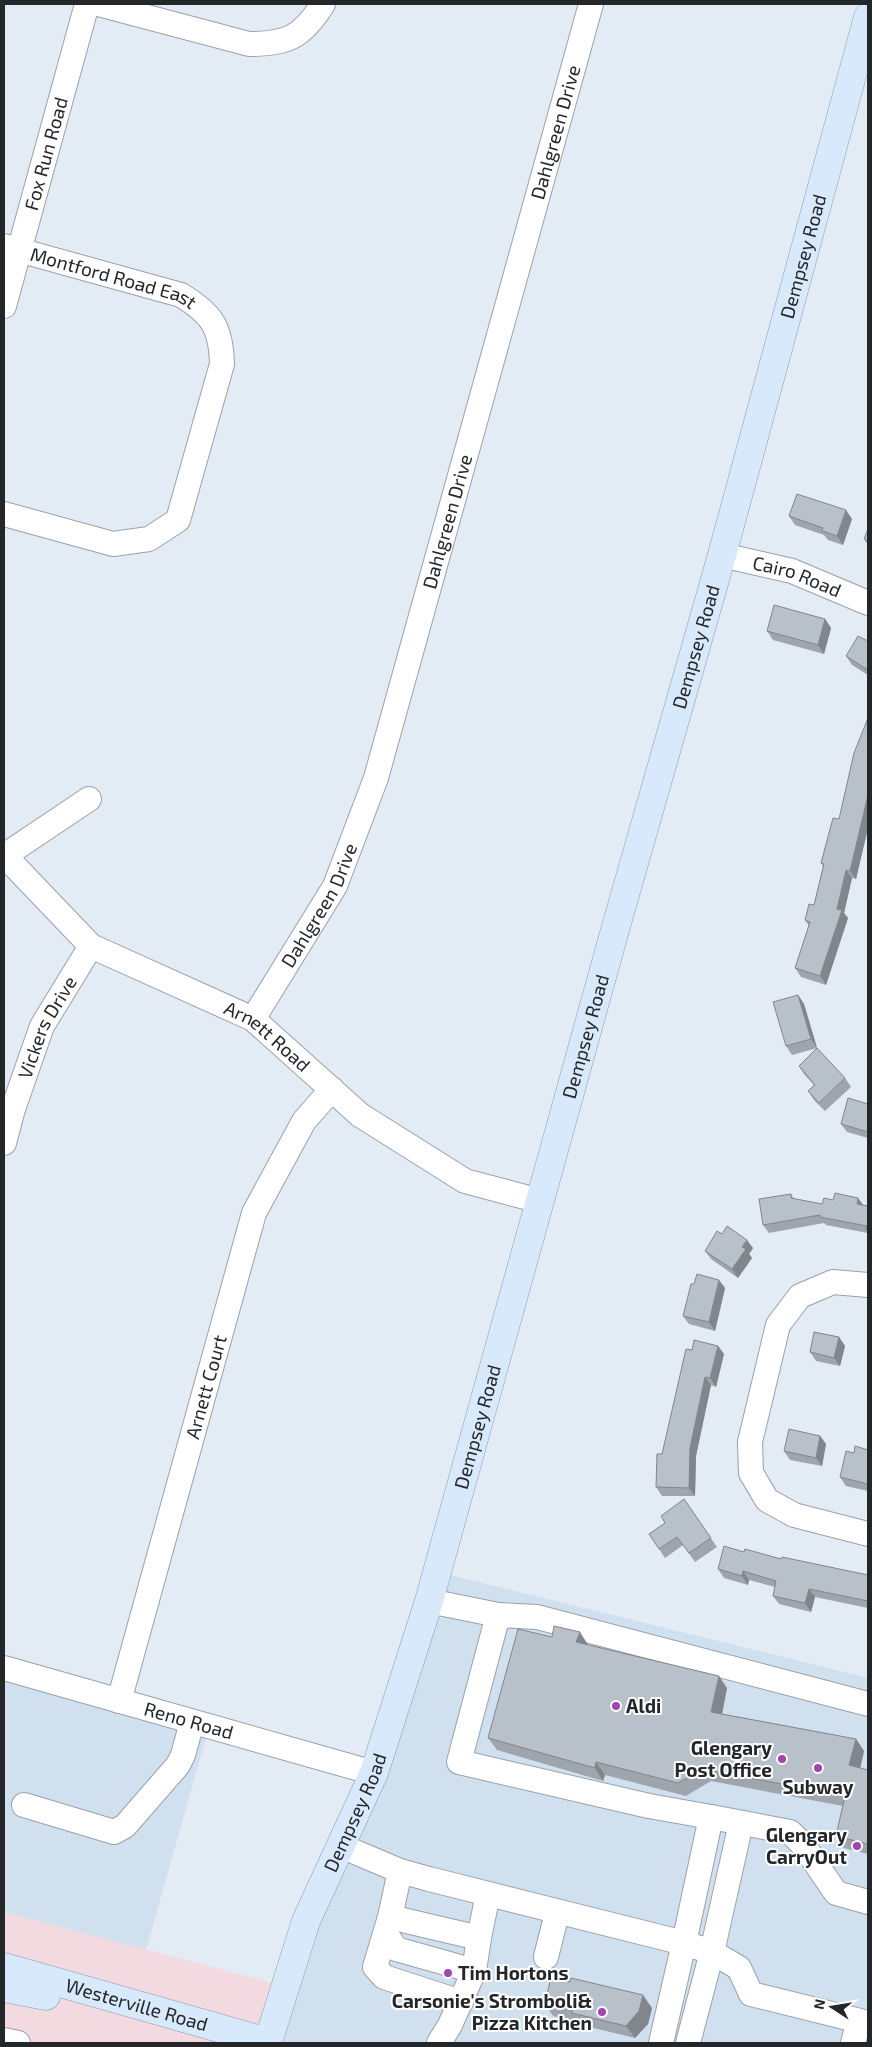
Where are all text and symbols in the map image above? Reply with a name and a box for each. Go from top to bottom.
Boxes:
street label: Dahlgreen Drive [525,62,585,202]
street label: Fox Run Road [19,94,72,213]
street label: Dempsey Road [775,191,830,321]
street label: Montford Road East [28,242,202,313]
street label: Dahlgreen Drive [417,451,476,591]
street label: Cairo Road [751,550,845,601]
street label: Dempsey Road [667,582,724,711]
street label: Dahlgreen Drive [276,840,361,971]
street label: Vickers Drive [13,971,81,1082]
street label: Dempsey Road [557,972,613,1101]
street label: Arnett Road [221,996,315,1076]
street label: Arnett Court [180,1332,231,1441]
street label: Dempsey Road [449,1362,505,1491]
place label: Aldi [626,1694,661,1717]
street label: Reno Road [142,1696,236,1744]
marker: Aldi [610,1700,622,1712]
place label: Glengary Post Office [675,1736,772,1781]
street label: Dempsey Road [318,1750,391,1875]
marker: Glengary Post Office [776,1753,788,1765]
marker: Subway [812,1762,824,1774]
place label: Subway [782,1775,854,1799]
place label: Glengary CarryOut [766,1823,847,1869]
marker: Glengary CarryOut [851,1840,863,1852]
place label: Tim Hortons [458,1961,569,1984]
marker: Tim Hortons [442,1967,454,1979]
street label: Westerville Road [63,1973,211,2035]
north arrow [807,1982,857,2032]
place label: Carsonie's Stromboli& Pizza Kitchen [392,1989,592,2034]
text: N [809,1997,828,2011]
marker: Carsonie's Stromboli& Pizza Kitchen [596,2006,608,2018]

